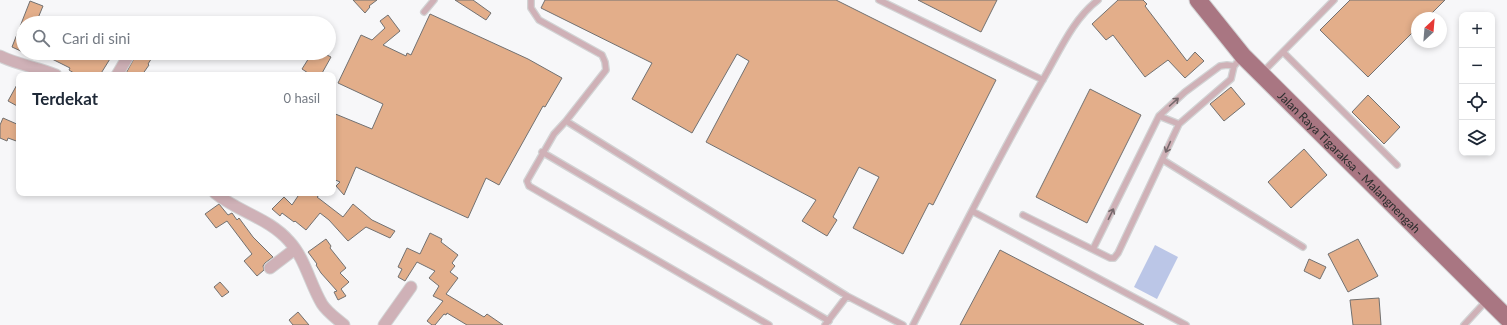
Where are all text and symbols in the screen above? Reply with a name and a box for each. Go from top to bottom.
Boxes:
north arrow [1411,12,1447,48]
map controls [1459,12,1495,156]
button: + [1459,12,1495,48]
search box [16,16,336,60]
icon: search [30,27,52,49]
text: Cari di sini [62,29,130,47]
button: − [1459,48,1495,84]
button: locate [1459,84,1495,120]
text: Terdekat [32,88,98,109]
street label: Jalan Raya Tigaraksa - Malangnengah [1275,88,1424,236]
text: 0 hasil [284,90,320,106]
one-way arrow [1169,98,1179,107]
button: layers [1459,120,1495,156]
one-way arrow [1164,141,1171,153]
one-way arrow [1108,209,1115,221]

